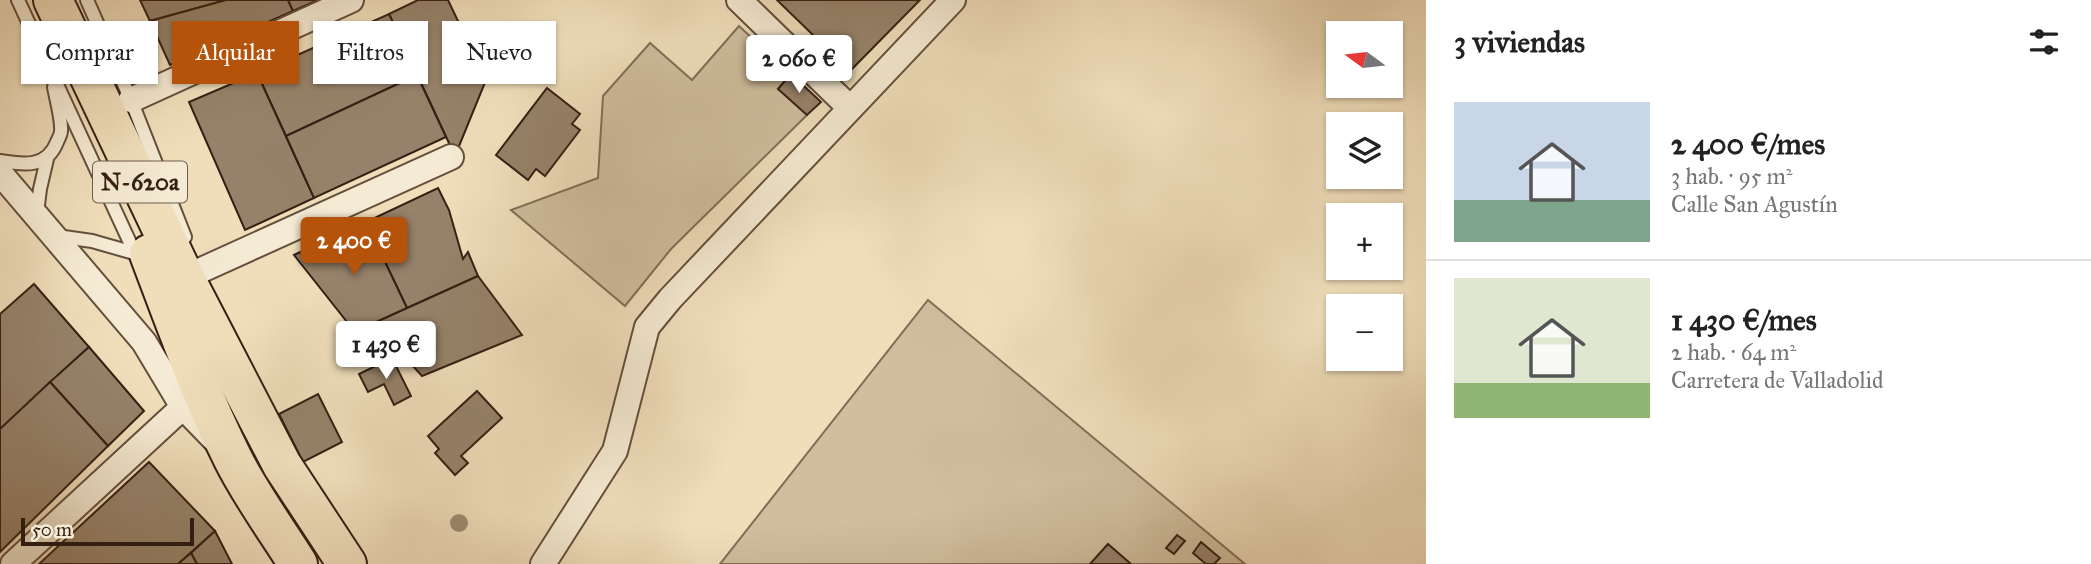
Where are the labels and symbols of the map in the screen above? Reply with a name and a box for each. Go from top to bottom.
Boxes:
north arrow [1326,21,1404,98]
pin: 2 060 € [734,36,864,95]
road number: N-620a [93,162,187,202]
pin: 2 400 € [289,218,419,277]
pin: 1 430 € [321,322,451,381]
scale bar [21,515,194,547]

